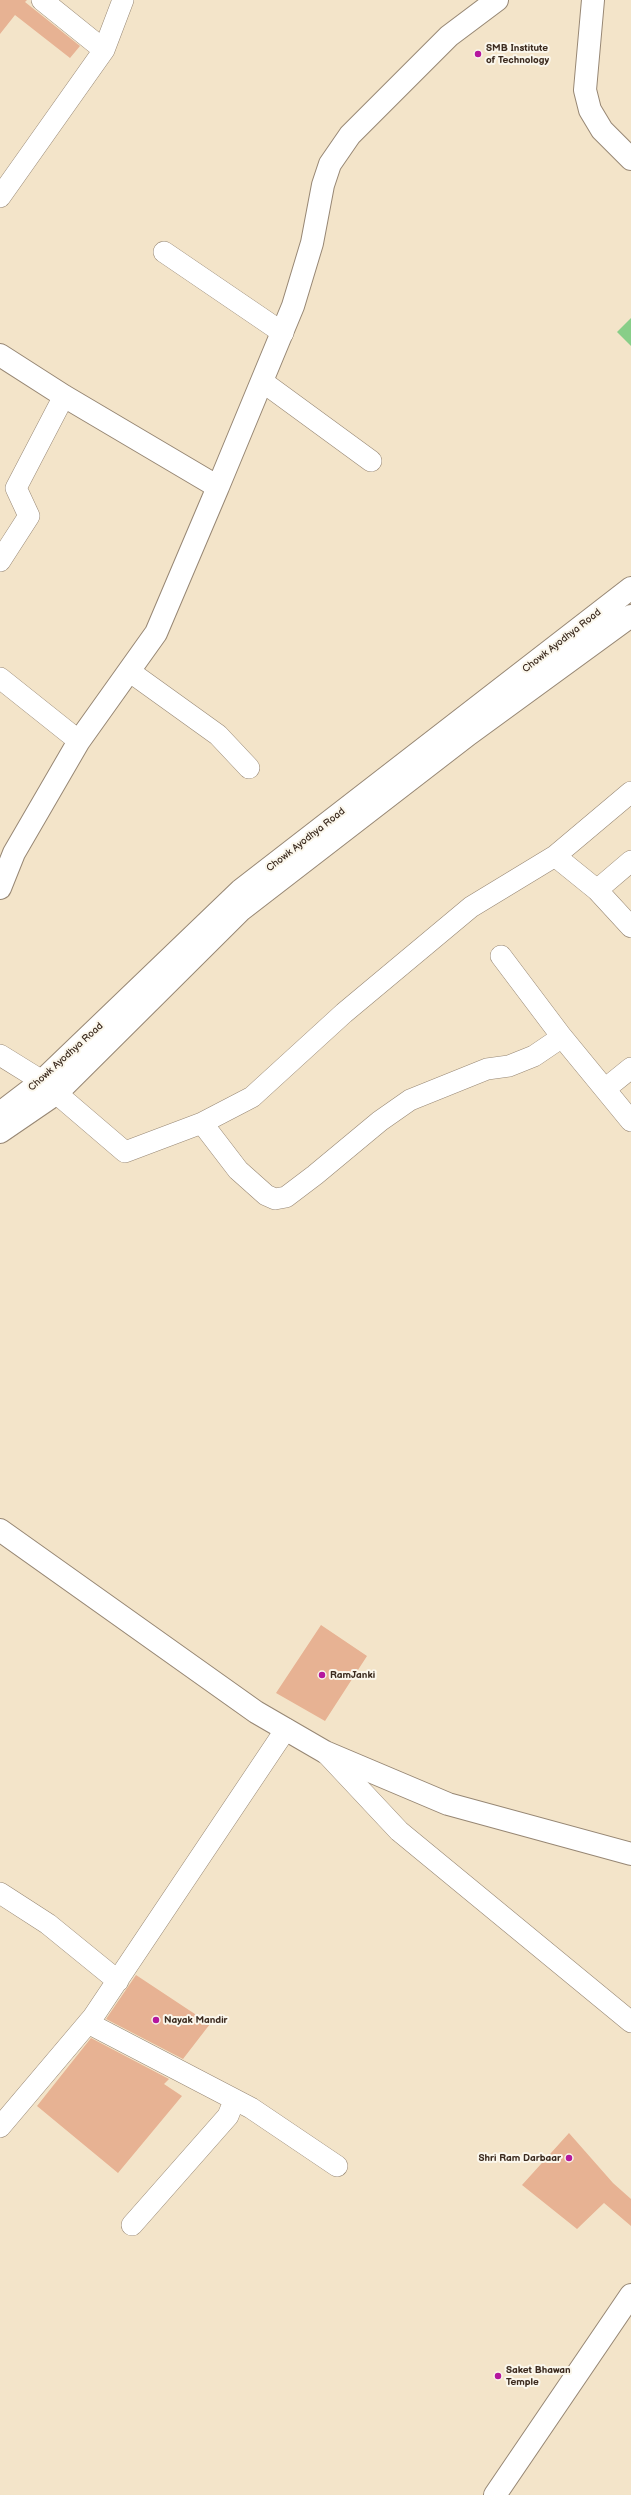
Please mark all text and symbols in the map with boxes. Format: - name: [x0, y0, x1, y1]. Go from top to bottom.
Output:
- place label: SMB Institute of Technology: [486, 42, 549, 66]
- marker: SMB Institute of Technology: [473, 49, 483, 59]
- street label: Chowk Ayodhya Road: [520, 607, 604, 675]
- street label: Chowk Ayodhya Road: [264, 806, 348, 874]
- street label: Chowk Ayodhya Road: [26, 1020, 106, 1094]
- place label: RamJanki: [330, 1669, 375, 1681]
- marker: RamJanki: [317, 1670, 327, 1680]
- place label: Nayak Mandir: [164, 2014, 228, 2026]
- marker: Nayak Mandir: [151, 2015, 161, 2025]
- place label: Shri Ram Darbaar: [478, 2152, 561, 2164]
- marker: Shri Ram Darbaar: [564, 2153, 574, 2163]
- place label: Saket Bhawan Temple: [506, 2364, 571, 2388]
- marker: Saket Bhawan Temple: [493, 2371, 503, 2381]

